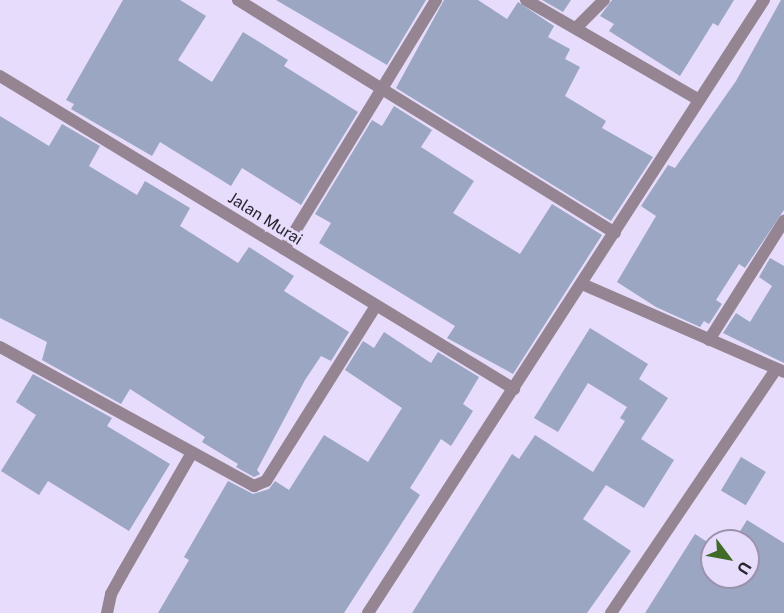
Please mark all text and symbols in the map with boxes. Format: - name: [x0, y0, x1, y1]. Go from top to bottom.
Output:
- street label: Jalan Murai: [224, 189, 306, 249]
- north arrow: [700, 529, 760, 589]
- text: U: [733, 558, 755, 578]

